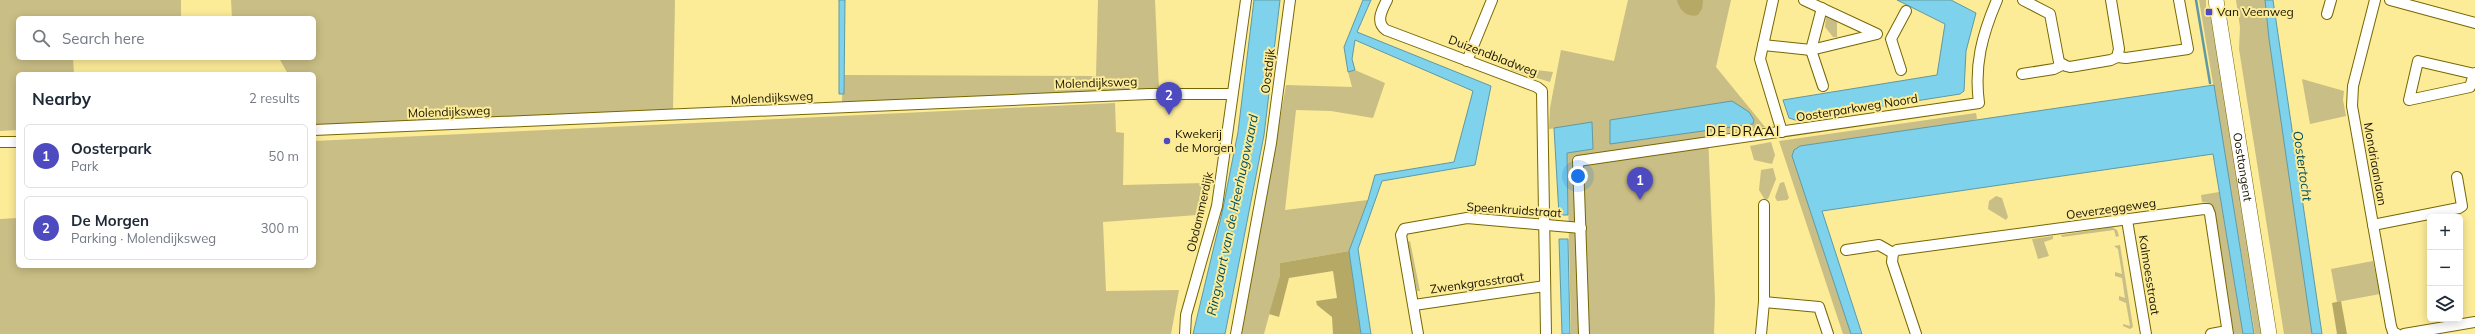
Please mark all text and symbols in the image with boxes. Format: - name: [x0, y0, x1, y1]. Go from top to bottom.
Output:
- place label: Van Veenweg: [2217, 4, 2294, 19]
- marker: Van Veenweg: [2204, 7, 2214, 17]
- search box: [16, 16, 316, 60]
- icon: search: [30, 27, 52, 49]
- text: Search here: [62, 29, 144, 48]
- street label: Duizendbladweg: [1447, 32, 1540, 79]
- street label: Oostdijk: [1257, 47, 1278, 94]
- street label: Molendijksweg: [1055, 74, 1137, 91]
- pin: 2: [1156, 82, 1182, 115]
- text: Nearby: [32, 88, 91, 109]
- street label: Molendijksweg: [730, 88, 814, 107]
- text: 2 results: [249, 90, 300, 106]
- street label: Oosterparkweg Noord: [1795, 90, 1919, 125]
- street label: Molendijksweg: [408, 103, 490, 120]
- water label: Ringvaart van de Heerhugowaard: [1203, 113, 1261, 317]
- street label: Mondriaanlaan: [2361, 121, 2390, 207]
- district label: DE DRAAI: [1706, 122, 1780, 140]
- place label: Kwekerij de Morgen: [1175, 126, 1234, 155]
- water label: Oostertocht: [2290, 130, 2316, 203]
- street label: Oosttangent: [2230, 131, 2256, 202]
- marker: Kwekerij de Morgen: [1162, 136, 1172, 146]
- text: Oosterpark: [71, 139, 152, 158]
- text: 1: [42, 148, 50, 164]
- text: 50 m: [269, 148, 299, 164]
- text: Park: [71, 158, 98, 174]
- your location: [1568, 166, 1588, 186]
- pin: 1: [1627, 167, 1653, 200]
- street label: Obdammerdijk: [1183, 170, 1216, 253]
- street label: Oeverzeggeweg: [2065, 195, 2157, 222]
- street label: Speenkruidstraat: [1466, 199, 1562, 220]
- text: De Morgen: [71, 211, 149, 230]
- map controls: [2427, 214, 2463, 322]
- button: +: [2427, 214, 2463, 250]
- text: 2: [42, 220, 50, 236]
- text: 300 m: [261, 220, 299, 236]
- text: Parking · Molendijksweg: [71, 230, 216, 246]
- street label: Kalmoesstraat: [2136, 234, 2163, 316]
- button: −: [2427, 250, 2463, 286]
- street label: Zwenkgrasstraat: [1429, 269, 1525, 297]
- button: layers: [2427, 286, 2463, 322]

